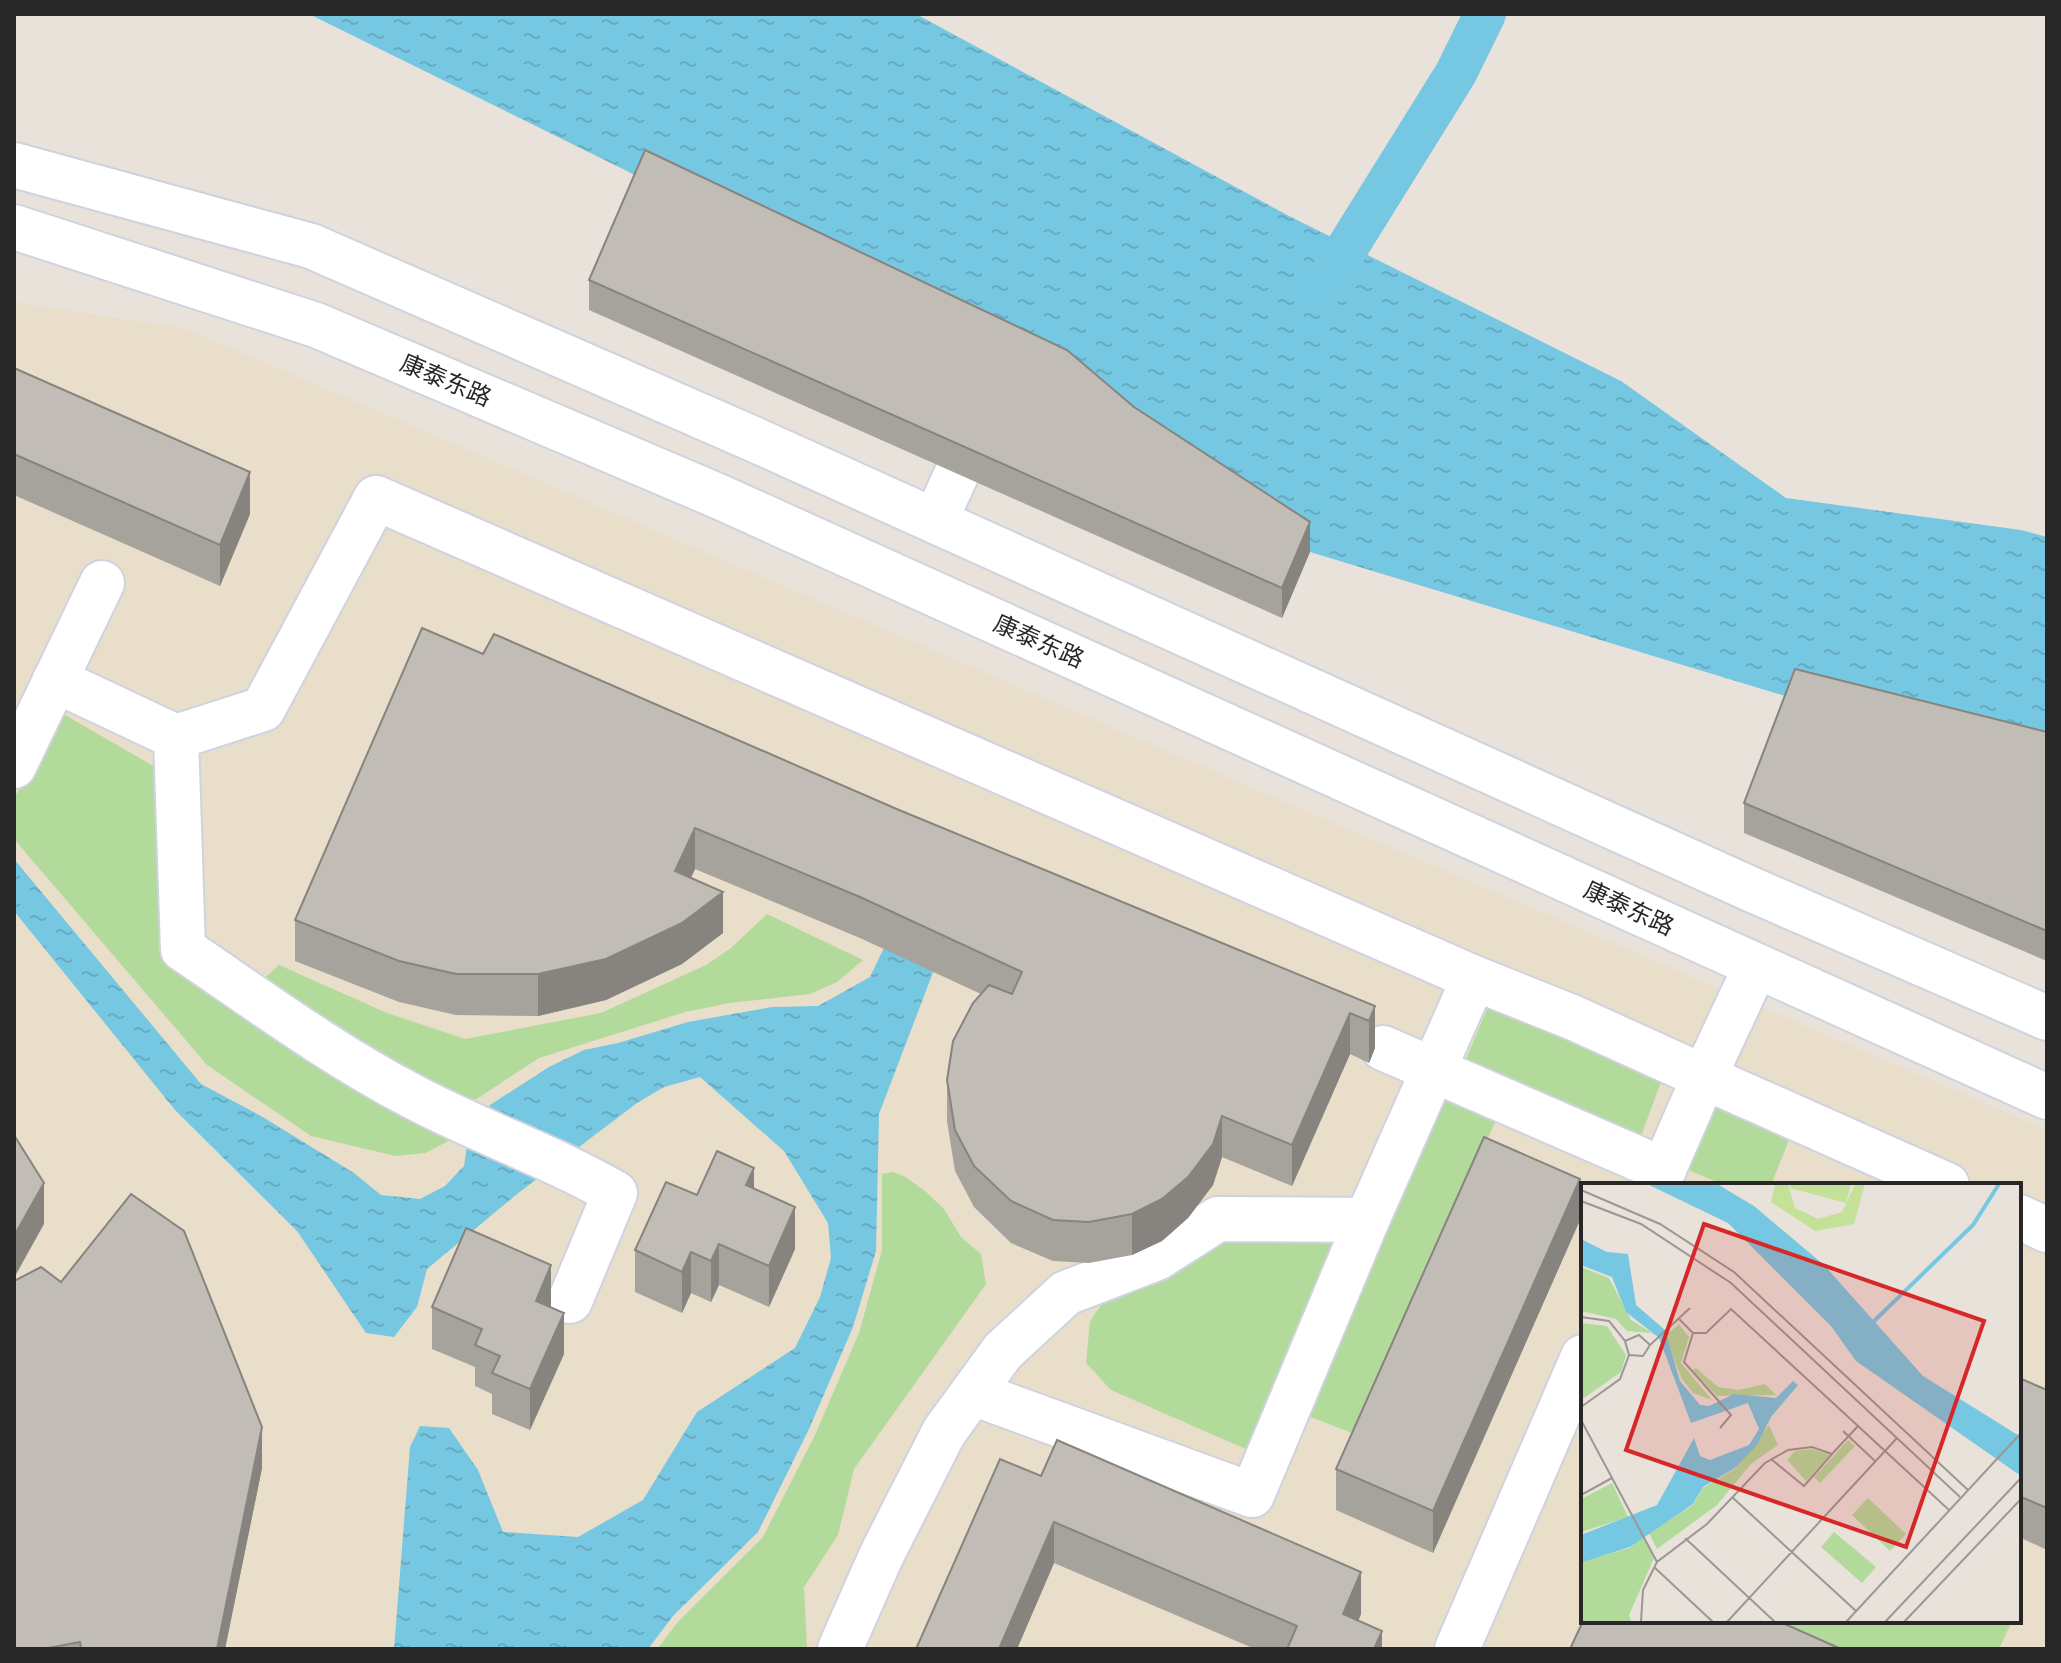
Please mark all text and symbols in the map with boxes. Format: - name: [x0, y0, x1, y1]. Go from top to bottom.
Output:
- street label: 康泰东路: [397, 349, 495, 411]
- street label: 康泰东路: [990, 609, 1088, 673]
- street label: 康泰东路: [1580, 875, 1678, 941]
- inset map: [1581, 1183, 2021, 1623]

